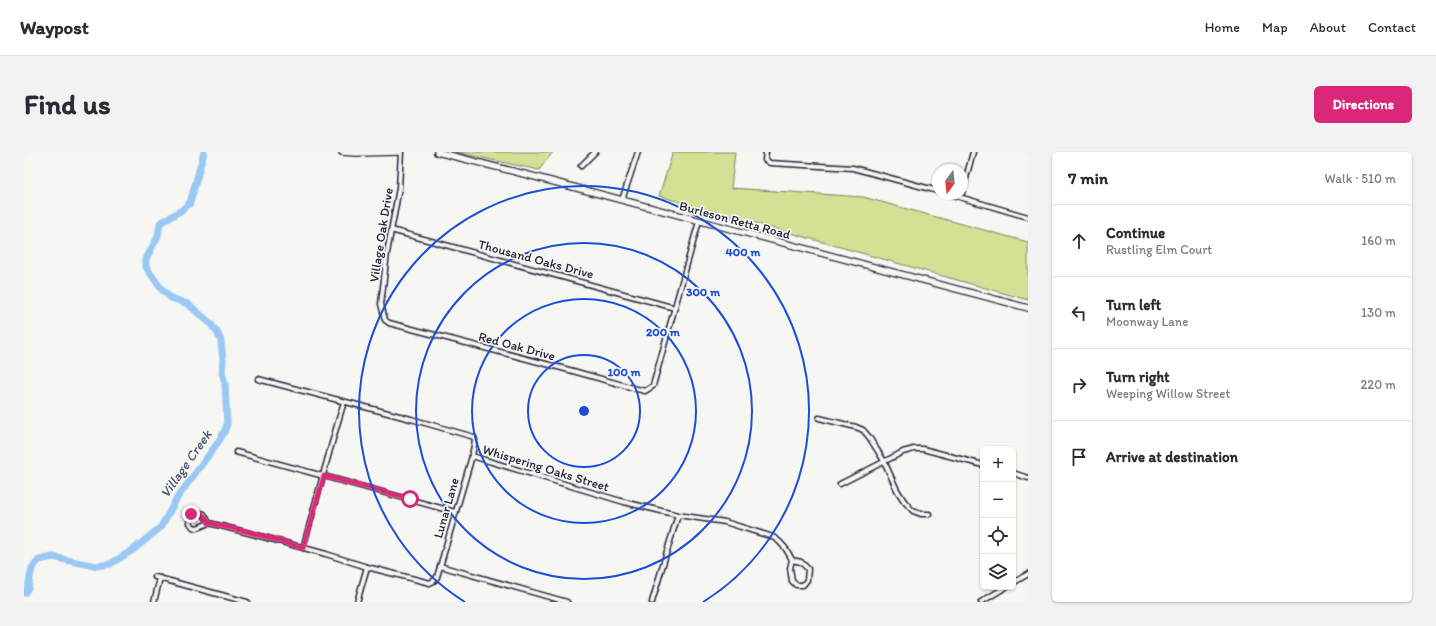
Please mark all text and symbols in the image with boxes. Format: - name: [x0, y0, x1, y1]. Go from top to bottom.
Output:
- text: Waypost: [20, 16, 89, 39]
- text: Home: [1205, 19, 1240, 36]
- text: Map: [1262, 19, 1288, 36]
- text: About: [1310, 19, 1346, 36]
- text: Contact: [1368, 19, 1416, 36]
- button: Directions: [1314, 86, 1412, 123]
- text: Find us: [24, 87, 111, 121]
- north arrow: [932, 164, 968, 200]
- text: 7 min: [1068, 168, 1108, 188]
- text: Walk · 510 m: [1325, 171, 1396, 186]
- street label: Village Oak Drive: [366, 187, 396, 283]
- street label: Burleson Retta Road: [678, 198, 792, 242]
- text: Continue: [1106, 224, 1165, 242]
- icon: ahead: [1068, 230, 1090, 252]
- text: 160 m: [1361, 233, 1396, 248]
- street label: Thousand Oaks Drive: [477, 236, 595, 282]
- text: Rustling Elm Court: [1106, 242, 1212, 257]
- text: 400 m: [726, 245, 761, 259]
- text: 300 m: [686, 285, 721, 299]
- text: Turn left: [1106, 296, 1161, 314]
- icon: left: [1068, 302, 1090, 324]
- text: 130 m: [1361, 305, 1396, 320]
- text: Moonway Lane: [1106, 314, 1188, 329]
- text: 200 m: [646, 325, 681, 339]
- street label: Red Oak Drive: [477, 329, 557, 363]
- text: 100 m: [607, 365, 641, 379]
- text: Turn right: [1106, 368, 1170, 386]
- icon: right: [1068, 374, 1090, 396]
- text: 220 m: [1360, 377, 1396, 392]
- text: Weeping Willow Street: [1106, 386, 1230, 401]
- centre of rings: [577, 404, 591, 418]
- water label: Village Creek: [156, 426, 216, 501]
- street label: Whispering Oaks Street: [481, 442, 611, 494]
- map controls: [980, 446, 1016, 590]
- button: +: [980, 446, 1016, 482]
- icon: arrive: [1068, 446, 1090, 468]
- text: Arrive at destination: [1106, 448, 1238, 466]
- street label: Lunar Lane: [430, 476, 462, 540]
- button: −: [980, 482, 1016, 518]
- route start: [401, 490, 419, 508]
- route end: [182, 505, 200, 523]
- button: locate: [980, 518, 1016, 554]
- button: layers: [980, 554, 1016, 590]

